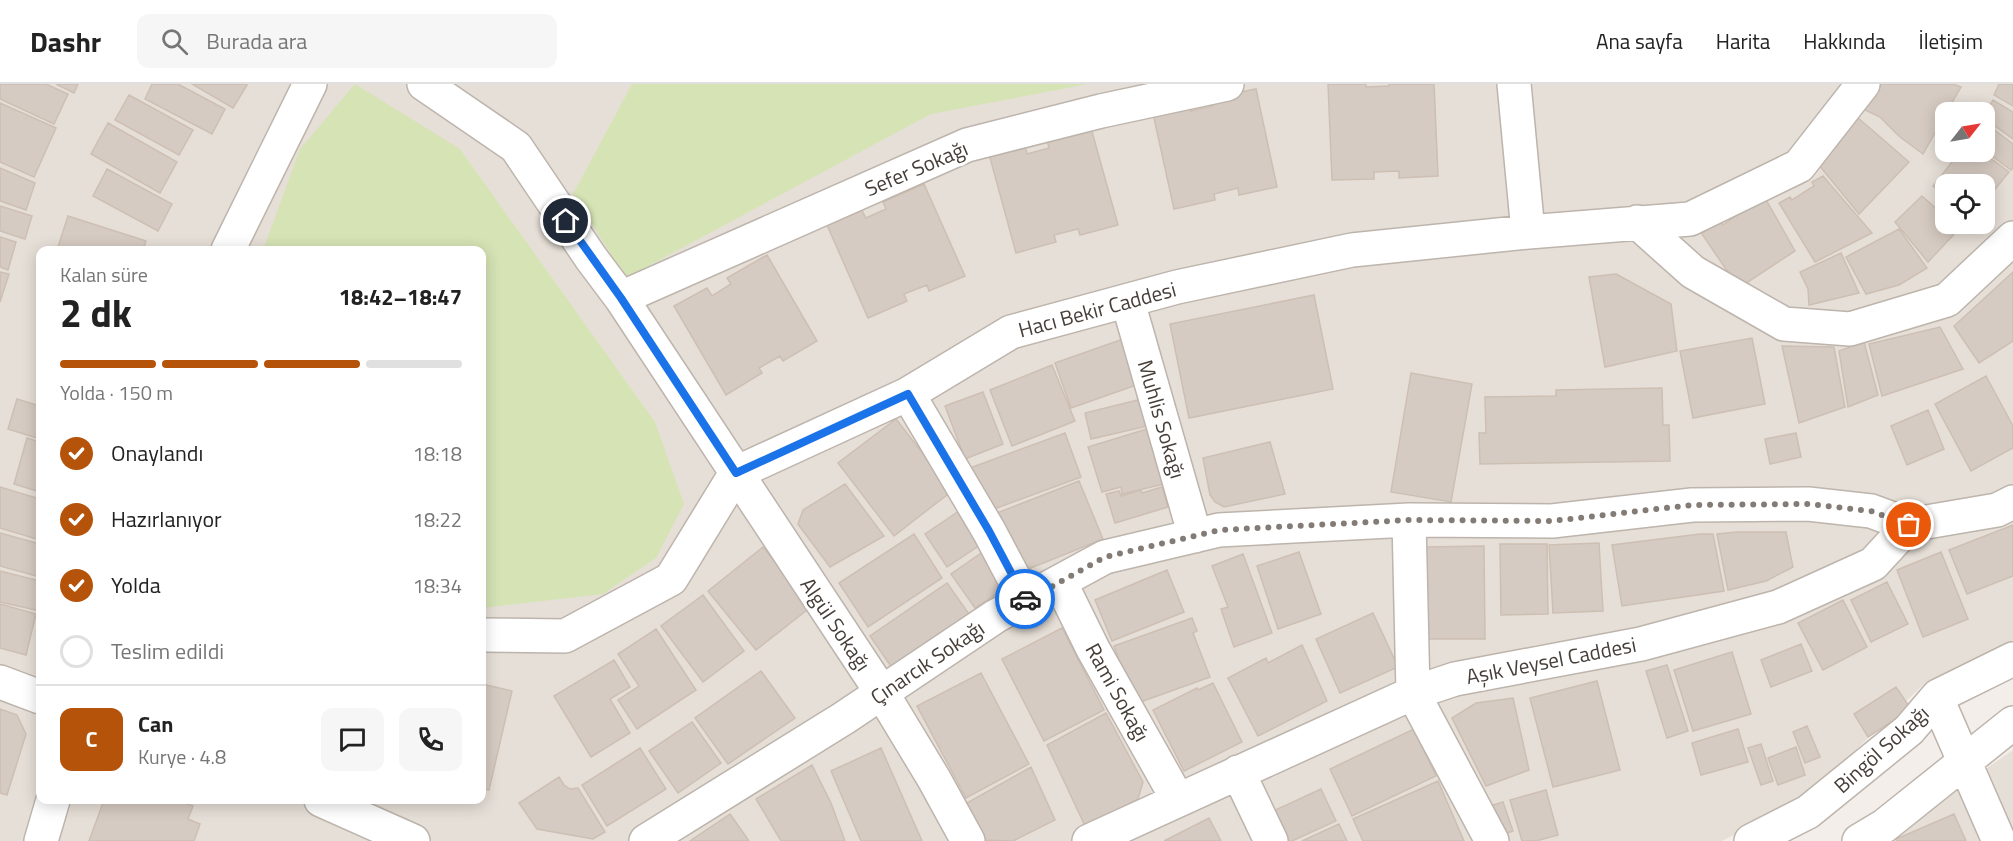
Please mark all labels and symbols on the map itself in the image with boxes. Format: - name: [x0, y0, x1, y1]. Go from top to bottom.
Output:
- north arrow: [1935, 102, 1995, 162]
- street label: Sefer Sokağı: [859, 132, 973, 204]
- pin: [540, 195, 591, 246]
- street label: Hacı Bekir Caddesi: [1014, 273, 1180, 345]
- street label: Muhlis Sokağı: [1130, 356, 1194, 482]
- pin: [1883, 499, 1934, 550]
- courier: [995, 569, 1055, 629]
- street label: Algül Sokağı: [793, 571, 879, 677]
- street label: Çınarcık Sokağı: [863, 612, 991, 712]
- street label: Aşık Veysel Caddesi: [1463, 628, 1639, 692]
- street label: Rami Sokağı: [1078, 637, 1158, 747]
- street label: Bingöl Sokağı: [1826, 697, 1936, 801]

